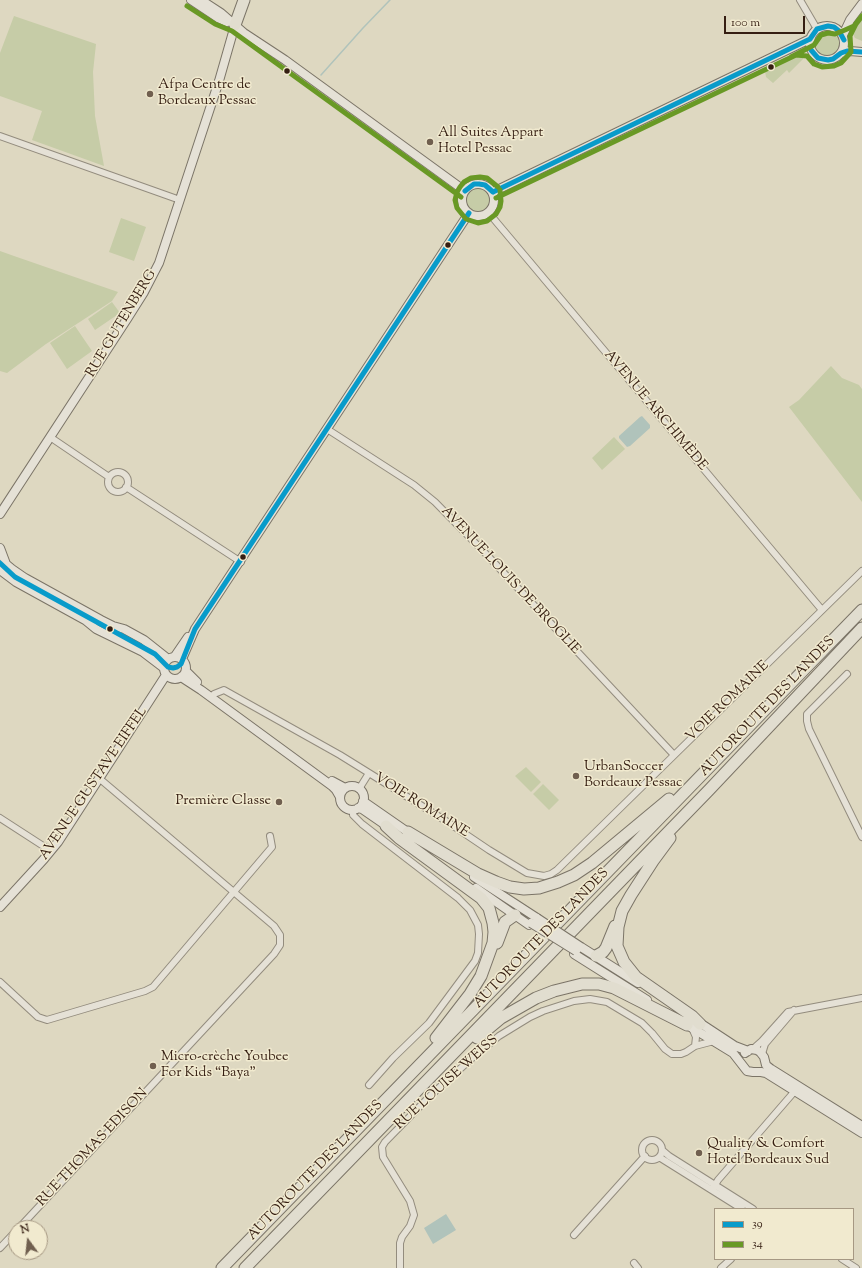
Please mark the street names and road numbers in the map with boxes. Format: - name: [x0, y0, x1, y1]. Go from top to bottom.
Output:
- street label: RUE GUTENBERG: [83, 267, 161, 381]
- street label: AVENUE ARCHIMÈDE: [600, 347, 710, 475]
- street label: AVENUE LOUIS DE BROGLIE: [437, 503, 583, 659]
- street label: AUTOROUTE DES LANDES: [697, 634, 839, 780]
- street label: VOIE ROMAINE: [683, 658, 773, 746]
- street label: AVENUE GUSTAVE EIFFEL: [37, 704, 151, 864]
- street label: VOIE ROMAINE: [370, 770, 472, 842]
- street label: AUTOROUTE DES LANDES: [471, 866, 613, 1012]
- street label: RUE LOUISE WEISS: [392, 1032, 502, 1134]
- street label: RUE THOMAS EDISON: [34, 1085, 152, 1211]
- street label: AUTOROUTE DES LANDES: [245, 1098, 387, 1244]

